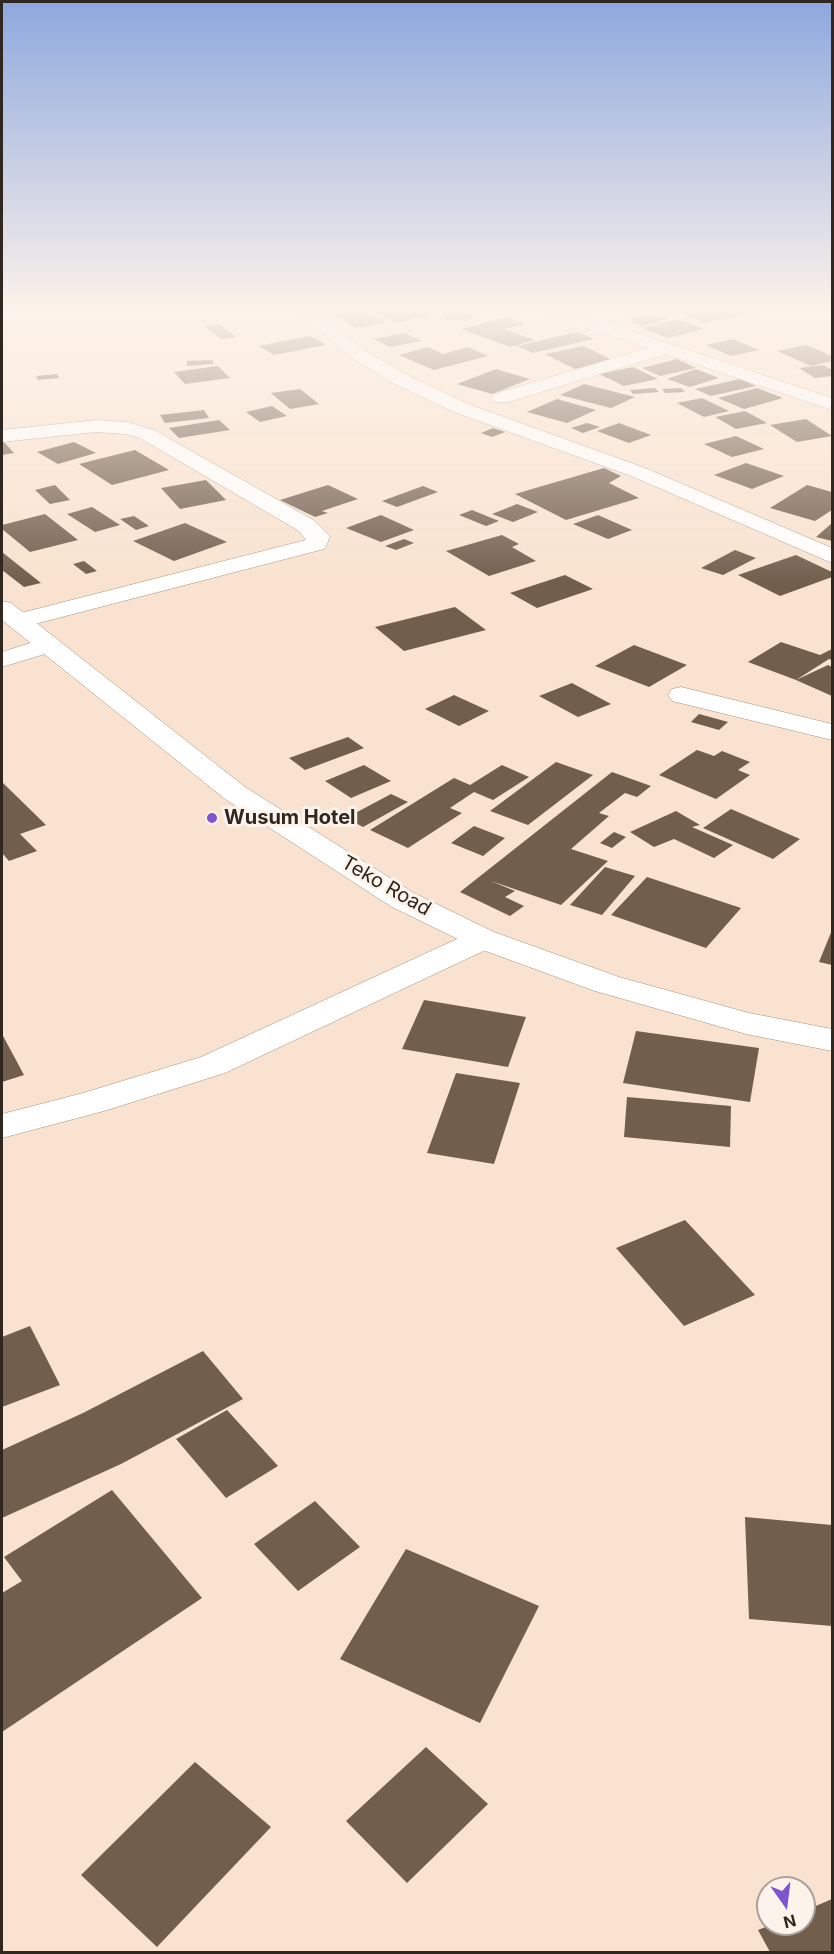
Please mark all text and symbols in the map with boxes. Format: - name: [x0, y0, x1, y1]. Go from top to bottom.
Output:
- place label: Wusum Hotel: [224, 806, 356, 830]
- marker: Wusum Hotel: [205, 811, 219, 825]
- street label: Teko Road: [337, 851, 435, 921]
- north arrow: [756, 1876, 816, 1936]
- text: N: [782, 1910, 798, 1933]

